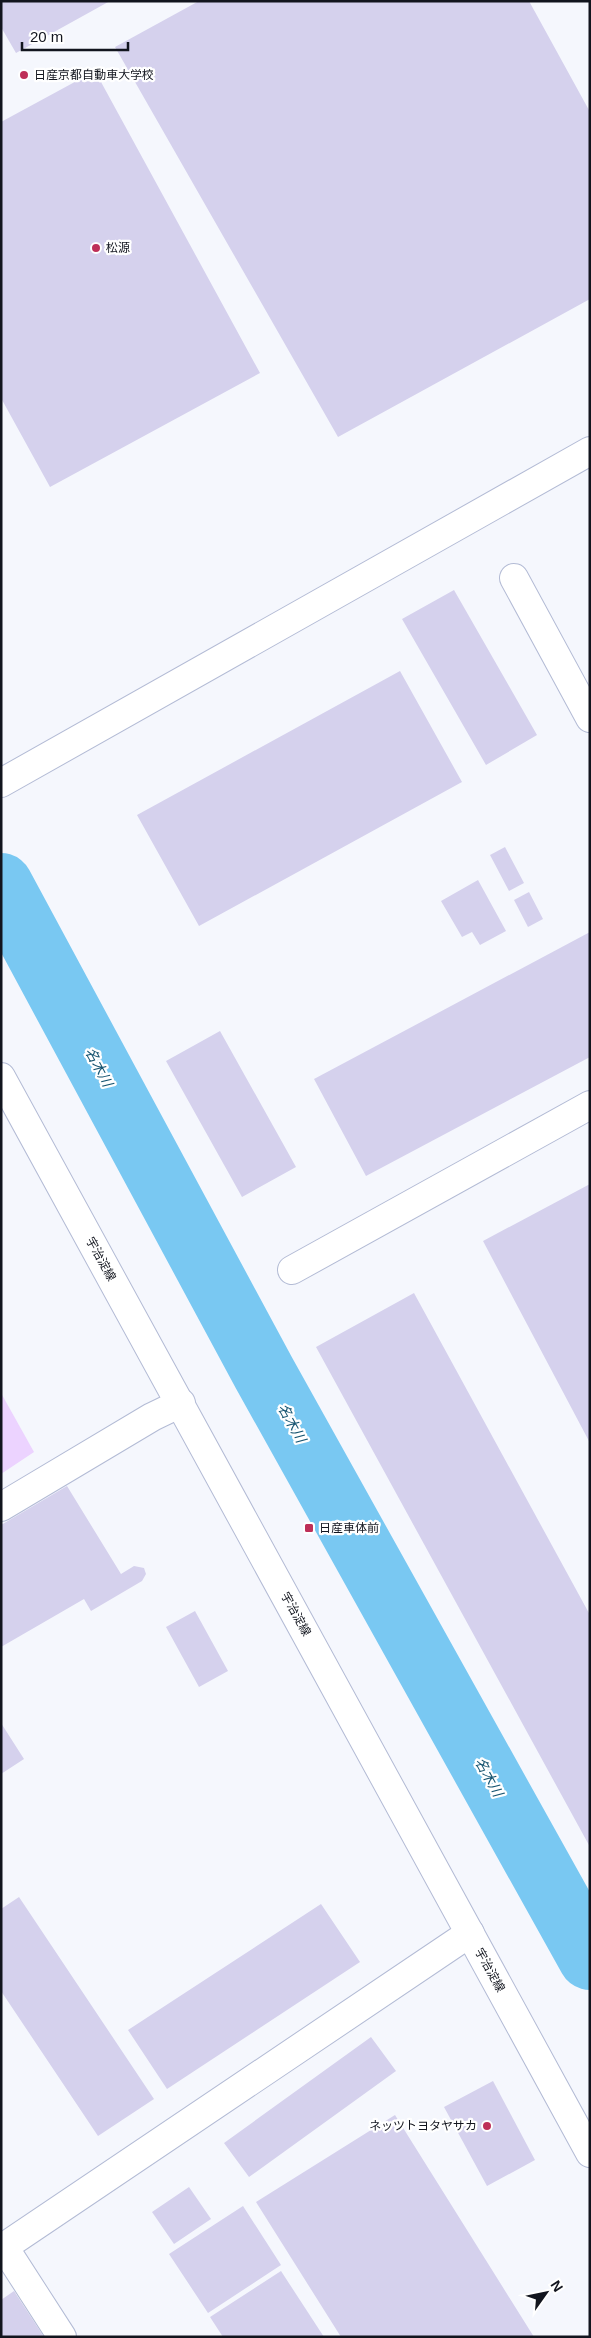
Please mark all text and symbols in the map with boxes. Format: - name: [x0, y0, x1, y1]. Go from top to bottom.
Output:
- scale bar: [22, 20, 129, 52]
- text: 20 m: [30, 28, 63, 45]
- place label: 日産京都自動車大学校: [34, 68, 154, 82]
- marker: 日産京都自動車大学校: [18, 69, 30, 81]
- place label: 松源: [106, 241, 130, 255]
- marker: 松源: [90, 242, 102, 254]
- water label: 名木川: [82, 1045, 117, 1091]
- street label: 宇治淀線: [83, 1235, 119, 1283]
- water label: 名木川: [275, 1401, 310, 1447]
- place label: 日産車体前: [319, 1521, 379, 1535]
- marker: 日産車体前: [303, 1522, 315, 1534]
- street label: 宇治淀線: [278, 1590, 314, 1638]
- water label: 名木川: [472, 1755, 507, 1801]
- street label: 宇治淀線: [472, 1946, 508, 1994]
- place label: ネッツトヨタヤサカ: [369, 2119, 477, 2133]
- marker: ネッツトヨタヤサカ: [481, 2120, 493, 2132]
- north arrow: [521, 2268, 571, 2318]
- text: N: [547, 2277, 566, 2295]

